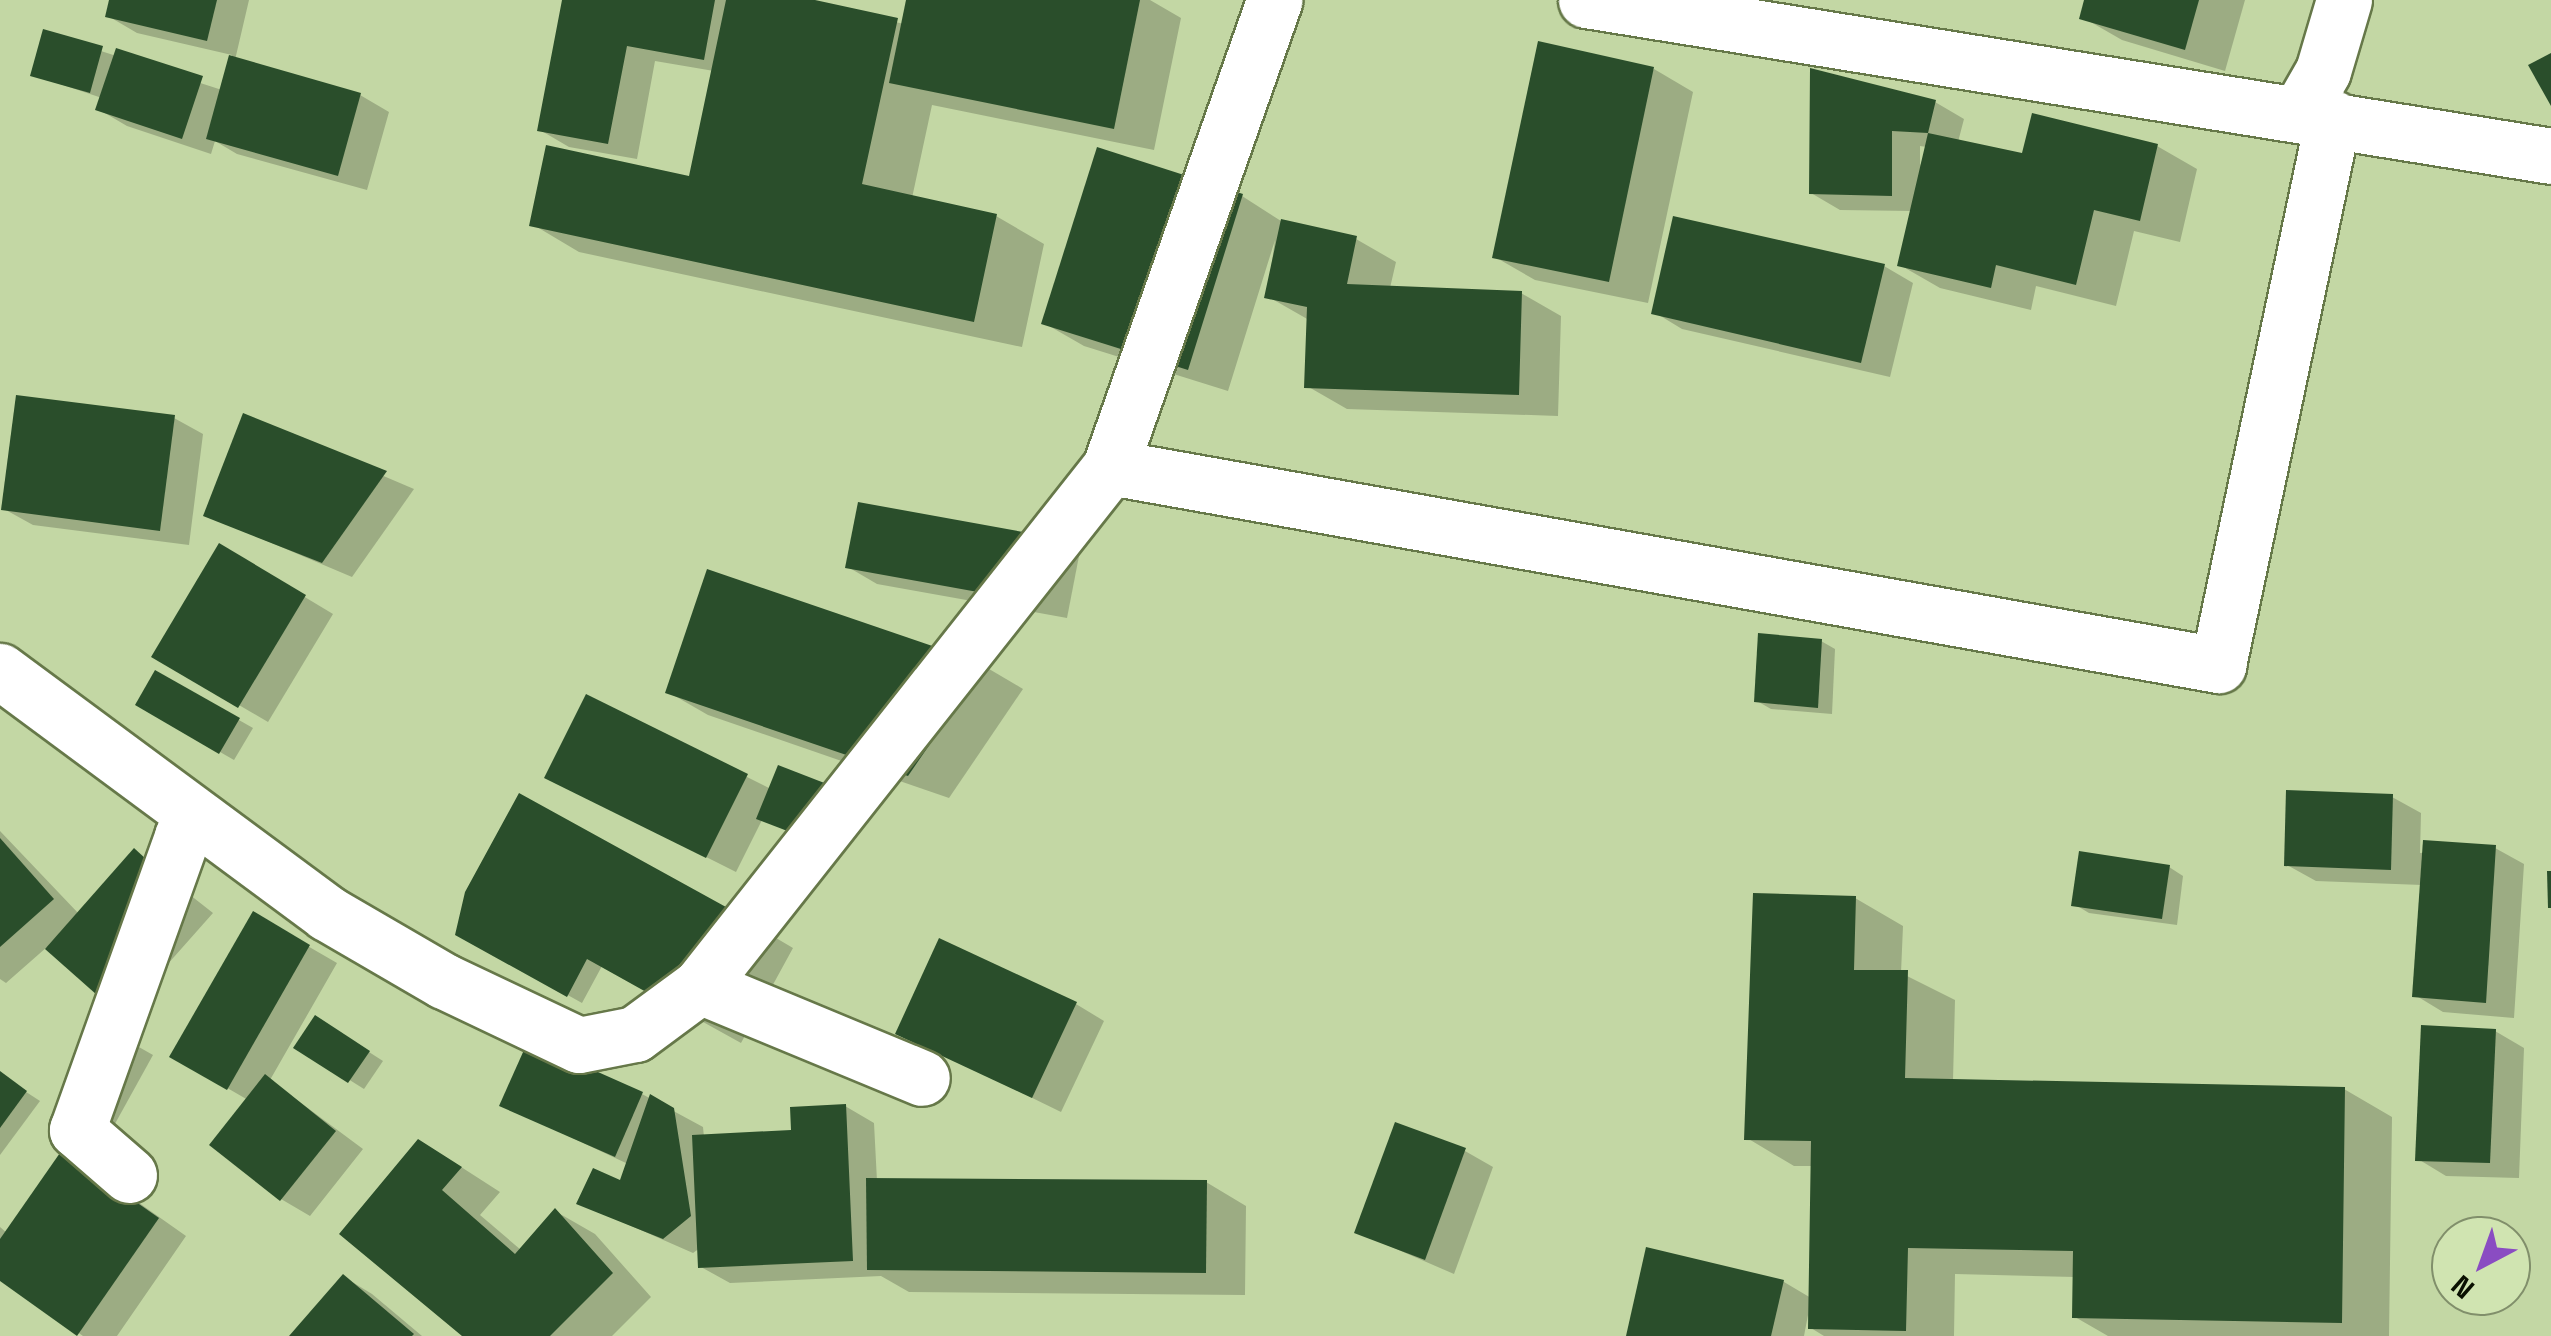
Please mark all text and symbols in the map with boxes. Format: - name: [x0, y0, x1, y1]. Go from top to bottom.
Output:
- north arrow: [2431, 1216, 2531, 1316]
- text: N: [2444, 1267, 2482, 1307]

